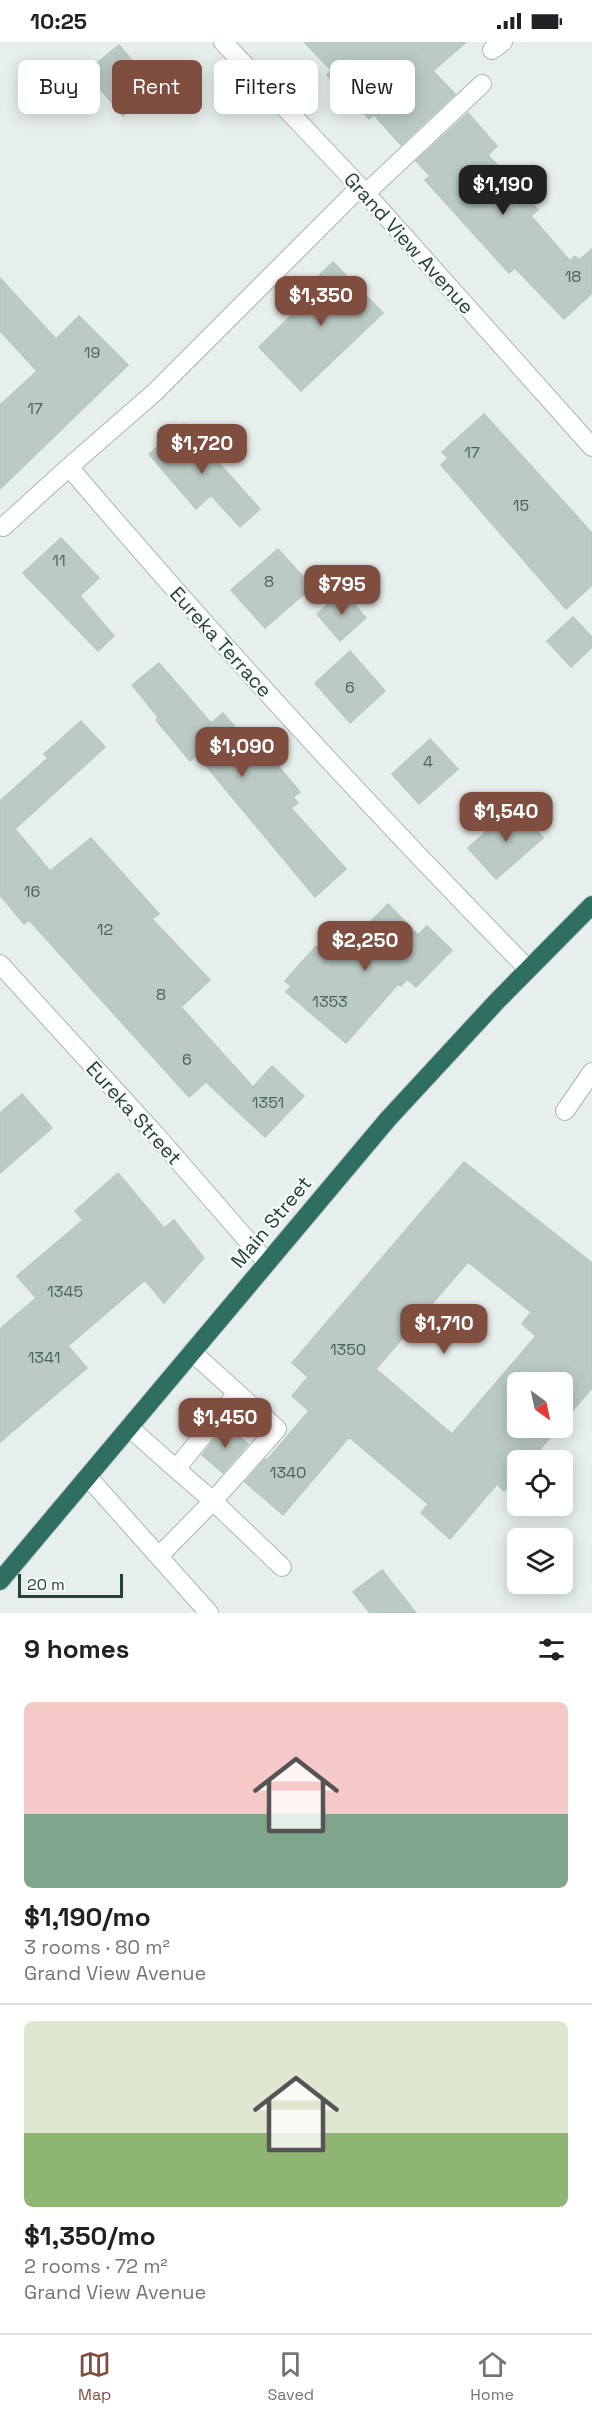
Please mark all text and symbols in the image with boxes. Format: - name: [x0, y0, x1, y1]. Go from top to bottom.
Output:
- text: 10:25: [30, 7, 87, 35]
- chip: Buy: [18, 60, 100, 114]
- chip: Rent: [112, 60, 202, 114]
- chip: Filters: [214, 60, 318, 114]
- chip: New: [330, 60, 415, 114]
- pin: $1,190: [454, 165, 552, 216]
- street label: Grand View Avenue: [338, 167, 480, 319]
- text: $1,190: [473, 171, 533, 197]
- house number: 18: [565, 266, 581, 287]
- pin: $1,350: [272, 276, 370, 327]
- text: $1,350: [289, 282, 353, 308]
- house number: 19: [84, 342, 100, 363]
- house number: 17: [27, 398, 43, 419]
- pin: $1,720: [153, 424, 251, 475]
- text: $1,720: [171, 430, 233, 456]
- house number: 17: [464, 442, 480, 463]
- house number: 15: [513, 495, 529, 516]
- house number: 11: [52, 550, 66, 571]
- pin: $795: [306, 565, 378, 616]
- house number: 8: [264, 571, 274, 592]
- text: $795: [318, 571, 366, 597]
- street label: Eureka Terrace: [164, 581, 278, 703]
- house number: 6: [345, 677, 355, 698]
- pin: $1,090: [193, 727, 291, 778]
- text: $1,090: [209, 733, 275, 759]
- house number: 4: [423, 751, 433, 772]
- pin: $1,540: [457, 792, 555, 843]
- text: $1,540: [474, 798, 538, 824]
- house number: 16: [24, 881, 40, 902]
- house number: 12: [97, 919, 113, 940]
- pin: $2,250: [316, 921, 414, 972]
- text: $2,250: [332, 927, 398, 953]
- house number: 8: [156, 984, 166, 1005]
- house number: 1353: [312, 991, 348, 1012]
- house number: 6: [182, 1049, 192, 1070]
- street label: Eureka Street: [81, 1056, 187, 1170]
- house number: 1351: [252, 1092, 284, 1113]
- street label: Main Street: [225, 1171, 317, 1273]
- house number: 1345: [47, 1281, 83, 1302]
- pin: $1,710: [395, 1304, 493, 1355]
- text: $1,710: [414, 1310, 474, 1336]
- house number: 1350: [330, 1339, 366, 1360]
- house number: 1341: [28, 1347, 60, 1368]
- north arrow: [507, 1372, 573, 1438]
- map controls: [507, 1372, 573, 1594]
- pin: $1,450: [176, 1398, 274, 1449]
- text: $1,450: [193, 1404, 257, 1430]
- button: locate: [507, 1450, 573, 1516]
- house number: 1340: [270, 1462, 306, 1483]
- button: layers: [507, 1528, 573, 1594]
- scale bar: [18, 1571, 123, 1598]
- text: 20 m: [27, 1574, 65, 1595]
- text: 9 homes: [24, 1632, 129, 1666]
- icon: filters: [535, 1633, 568, 1666]
- icon: home: [242, 1741, 350, 1849]
- text: $1,190/mo: [24, 1900, 151, 1934]
- text: 3 rooms · 80 m²: [24, 1934, 170, 1960]
- text: Grand View Avenue: [24, 1960, 206, 1986]
- icon: home: [242, 2060, 350, 2168]
- text: $1,350/mo: [24, 2219, 156, 2253]
- text: 2 rooms · 72 m²: [24, 2253, 168, 2279]
- text: Grand View Avenue: [24, 2279, 206, 2305]
- tab: Map: [78, 2348, 111, 2405]
- tab: Saved: [268, 2348, 314, 2405]
- tab: Home: [470, 2348, 514, 2405]

